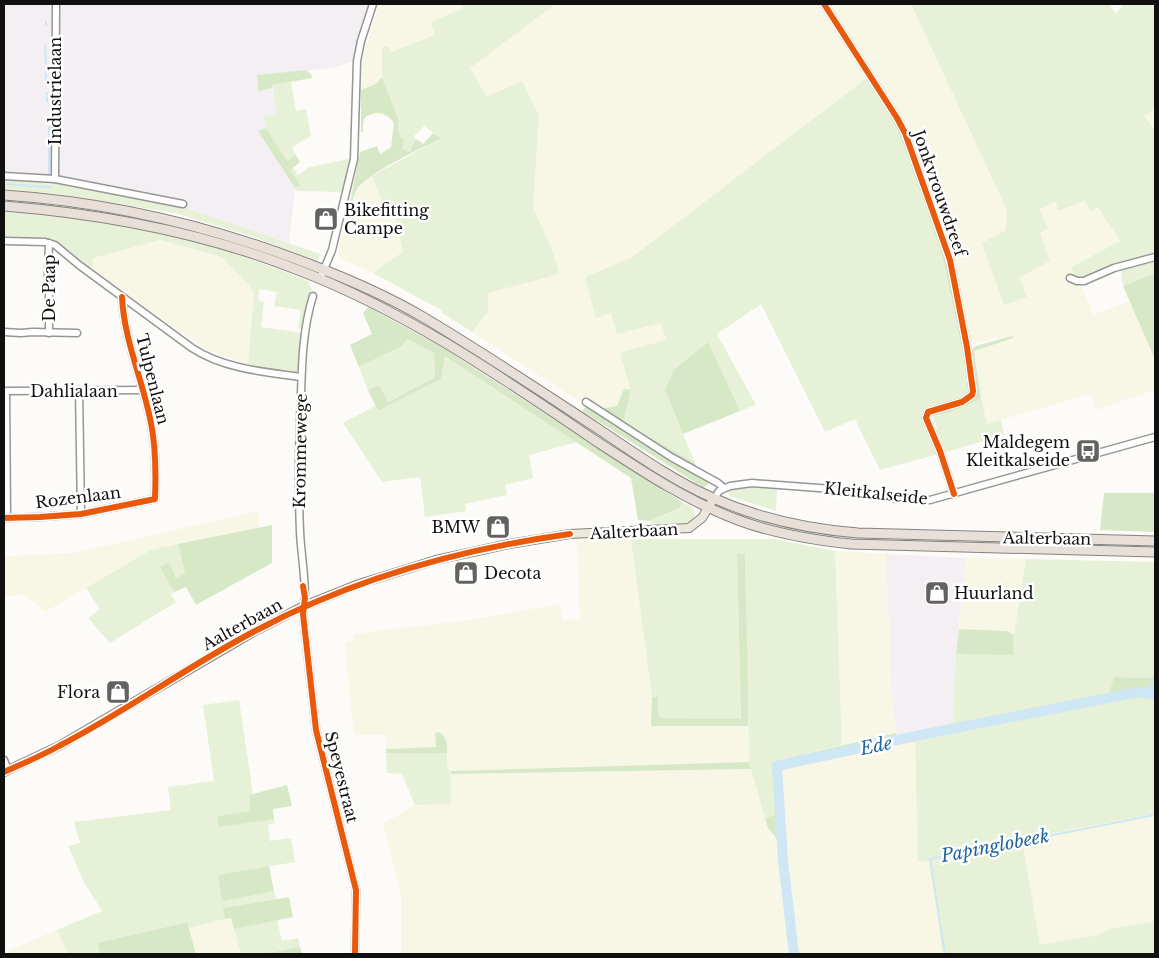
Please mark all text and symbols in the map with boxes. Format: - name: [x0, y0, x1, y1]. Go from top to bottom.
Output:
- street label: Industrielaan: [45, 37, 65, 145]
- street label: Jonkvrouwdreef: [908, 125, 972, 261]
- place label: Bikefitting Campe: [344, 200, 429, 238]
- shop icon: Bikefitting Campe: [313, 206, 339, 232]
- street label: De Paap: [39, 254, 59, 322]
- street label: Tulpenlaan: [132, 332, 174, 426]
- street label: Dahlialaan: [30, 381, 118, 401]
- street label: Krommewege: [289, 393, 311, 509]
- place label: Maldegem Kleitkalseide: [966, 432, 1070, 470]
- bus stop icon: Maldegem Kleitkalseide: [1075, 438, 1101, 464]
- street label: Kleitkalseide: [823, 478, 929, 508]
- street label: Rozenlaan: [34, 482, 122, 512]
- shop icon: BMW: [485, 514, 511, 540]
- place label: BMW: [432, 517, 480, 537]
- street label: Aalterbaan: [588, 519, 679, 543]
- street label: Aalterbaan: [1002, 527, 1091, 549]
- shop icon: Decota: [453, 560, 479, 586]
- place label: Decota: [484, 563, 541, 583]
- shop icon: Huurland: [924, 580, 950, 606]
- place label: Huurland: [954, 583, 1034, 603]
- street label: Aalterbaan: [198, 594, 286, 655]
- shop icon: Flora: [105, 679, 131, 705]
- place label: Flora: [57, 682, 100, 702]
- street label: Speyestraat: [321, 729, 363, 825]
- water label: Ede: [857, 732, 894, 760]
- water label: Papinglobeek: [938, 825, 1051, 867]

